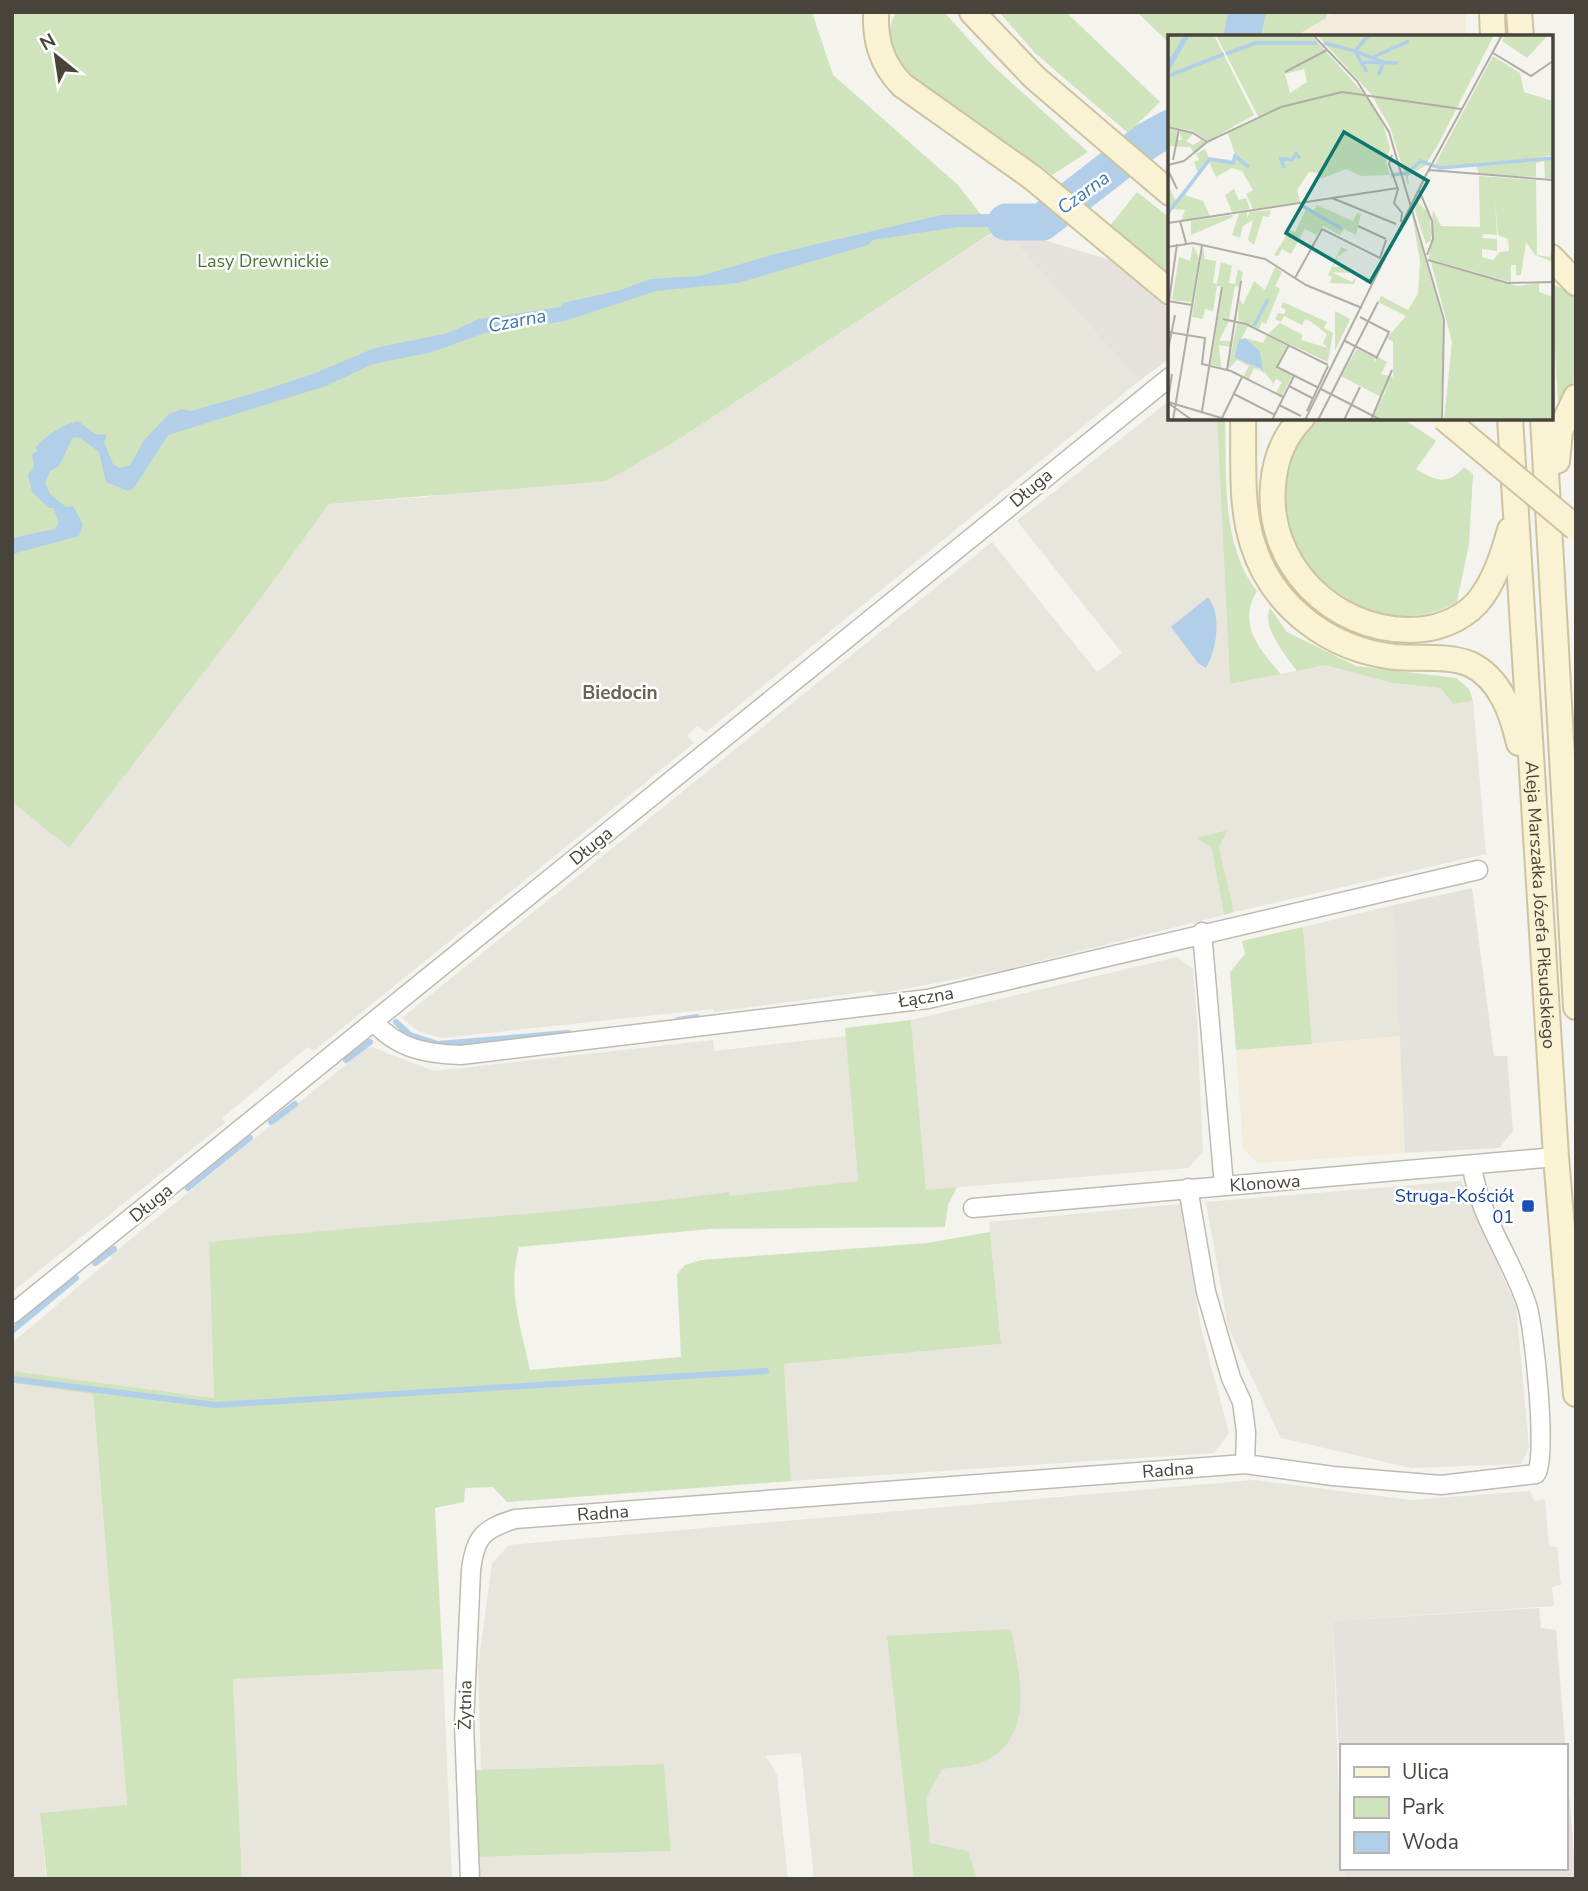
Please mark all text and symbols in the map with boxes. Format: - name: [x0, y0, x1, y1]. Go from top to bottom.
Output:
- north arrow: [21, 21, 91, 91]
- text: N: [35, 27, 61, 57]
- inset map: [1168, 35, 1553, 420]
- water label: Czarna: [1052, 165, 1115, 221]
- park label: Lasy Drewnickie: [197, 249, 329, 273]
- water label: Czarna: [486, 303, 549, 339]
- street label: Długa: [1005, 463, 1057, 513]
- district label: Biedocin: [582, 680, 658, 706]
- street label: Aleja Marszałka Józefa Piłsudskiego: [1519, 760, 1561, 1050]
- street label: Długa: [564, 821, 618, 871]
- street label: Łączna: [896, 981, 955, 1013]
- street label: Klonowa: [1229, 1169, 1301, 1197]
- street label: Długa: [124, 1178, 178, 1228]
- place label: Struga-Kościół 01: [1395, 1184, 1515, 1229]
- marker: Struga-Kościół 01: [1520, 1198, 1536, 1214]
- street label: Radna: [1141, 1456, 1195, 1484]
- street label: Radna: [576, 1499, 630, 1527]
- street label: Żytnia: [453, 1680, 477, 1730]
- legend: [1340, 1744, 1567, 1870]
- text: Ulica: [1402, 1758, 1449, 1786]
- text: Park: [1402, 1793, 1444, 1821]
- text: Woda: [1402, 1828, 1459, 1856]

